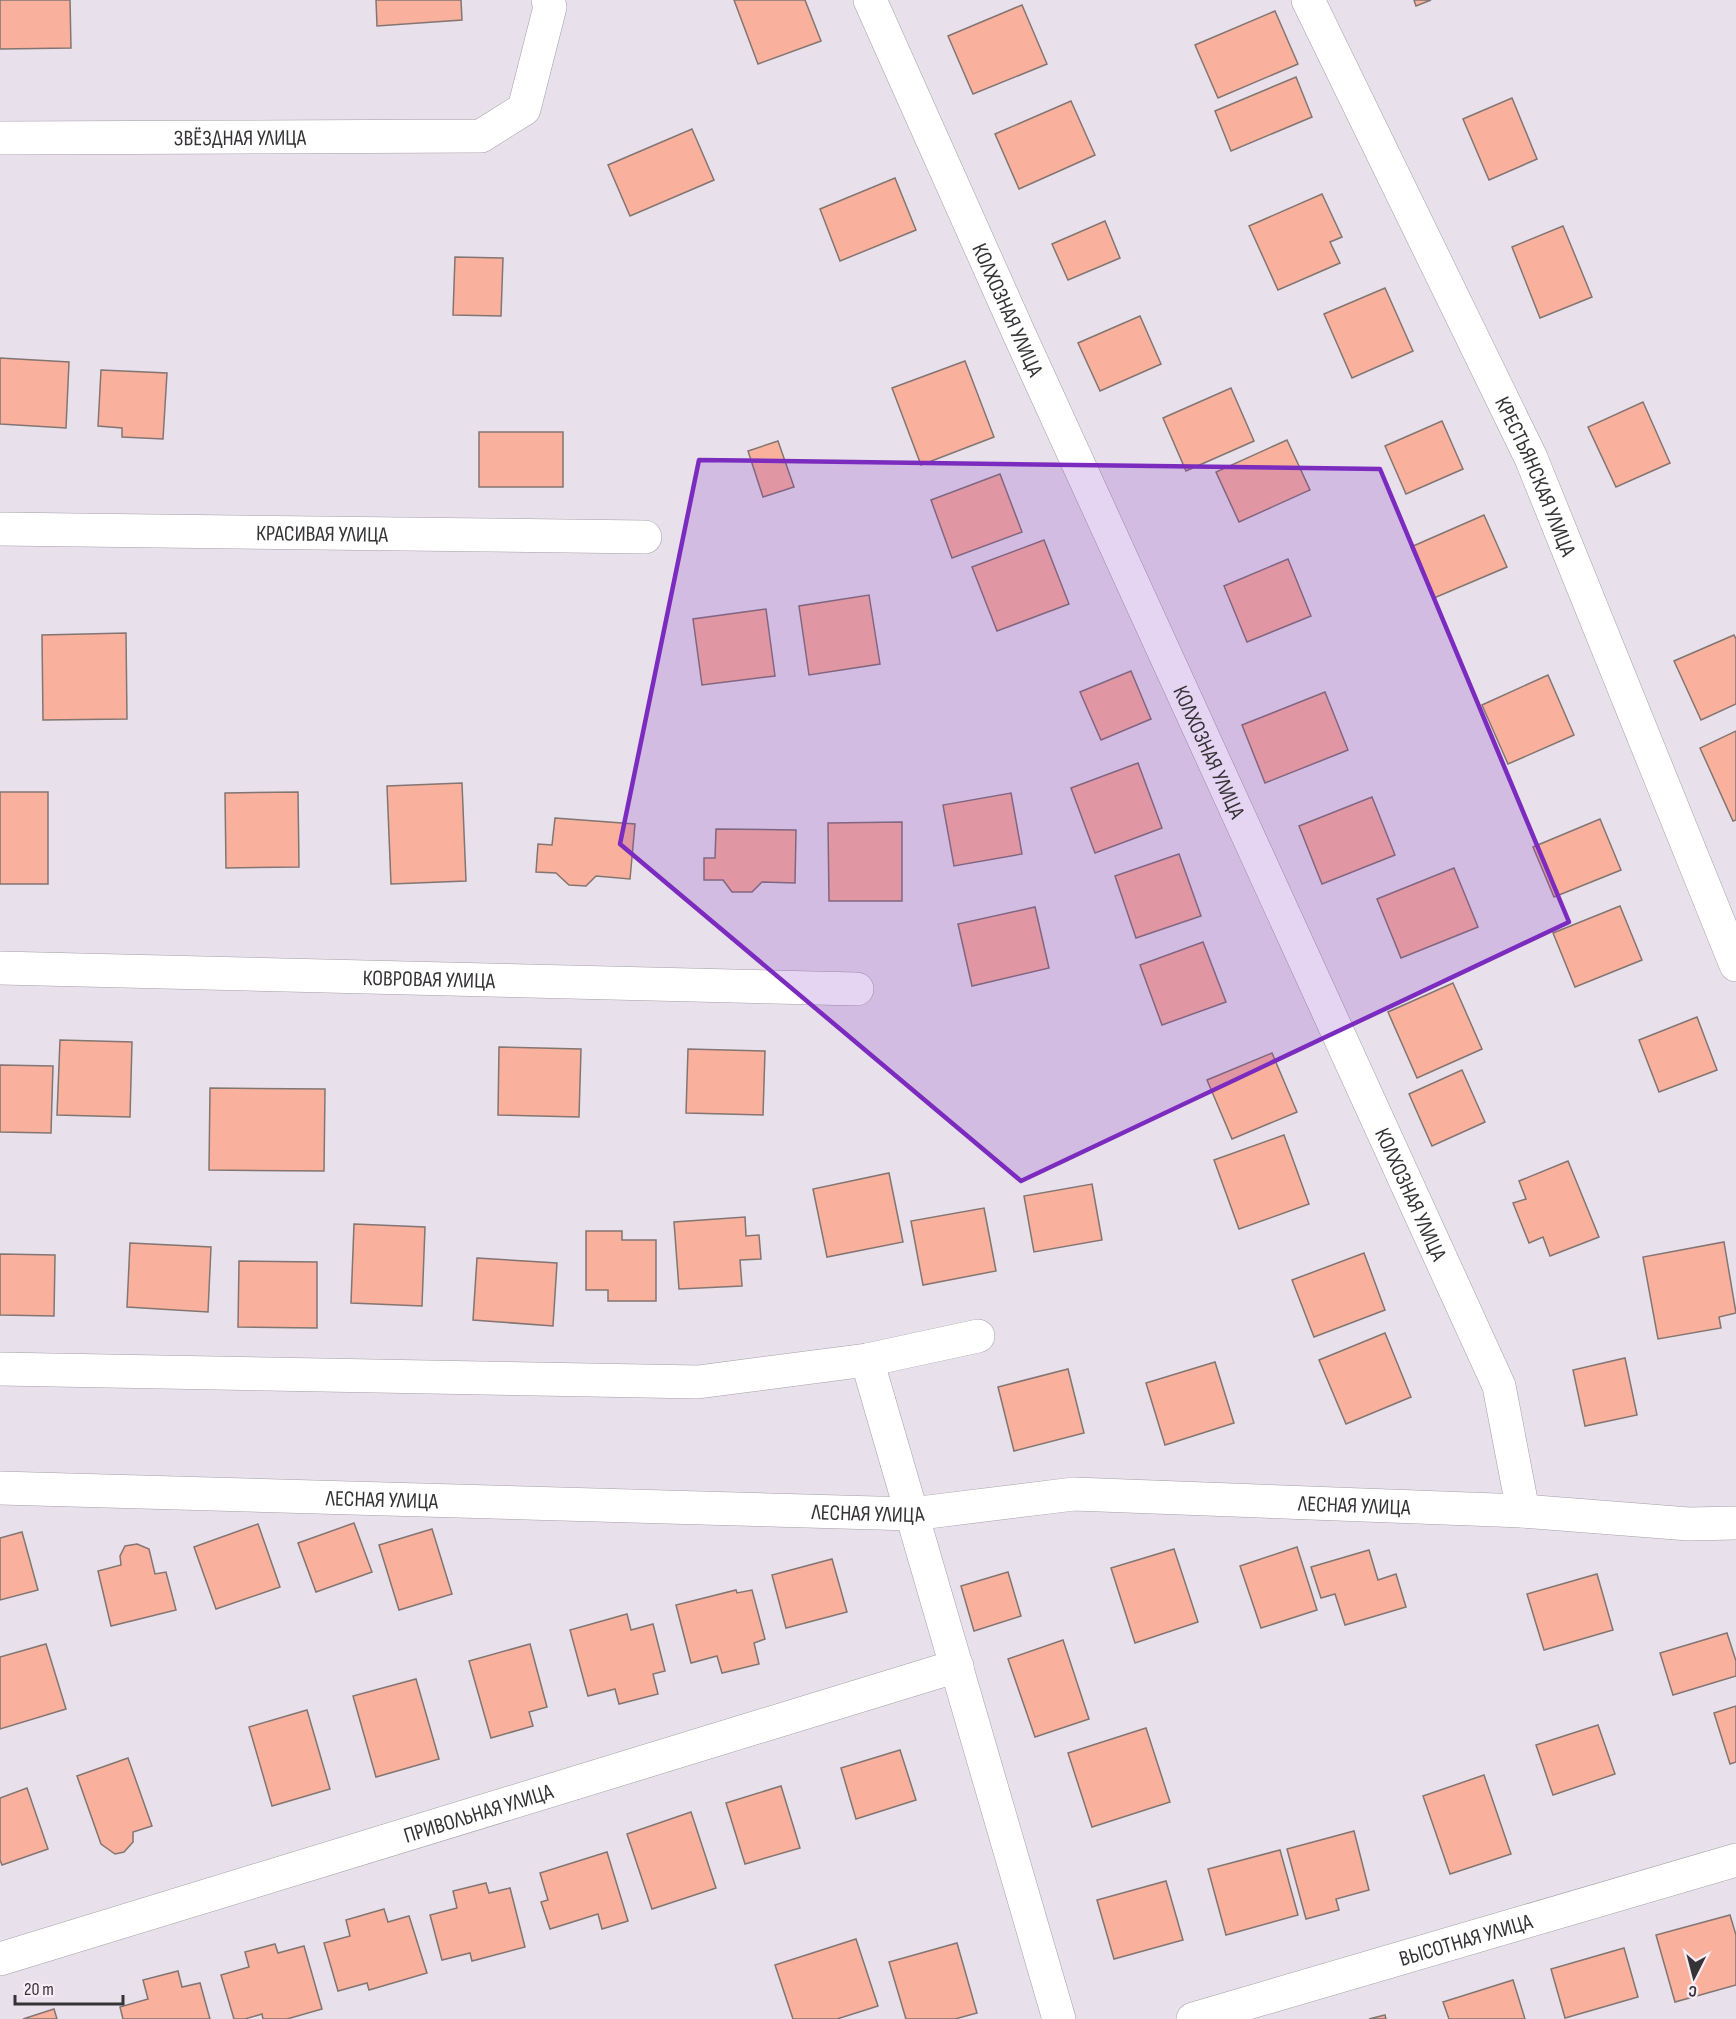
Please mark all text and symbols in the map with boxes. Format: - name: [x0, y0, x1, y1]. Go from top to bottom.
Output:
- street label: ЗВЁЗДНАЯ УЛИЦА: [174, 125, 307, 152]
- street label: КОЛХОЗНАЯ УЛИЦА: [965, 239, 1049, 381]
- street label: КРЕСТЬЯНСКАЯ УЛИЦА: [1488, 392, 1581, 561]
- street label: КРАСИВАЯ УЛИЦА: [256, 520, 389, 549]
- street label: КОЛХОЗНАЯ УЛИЦА: [1166, 682, 1251, 824]
- street label: КОВРОВАЯ УЛИЦА: [362, 965, 496, 995]
- street label: КОЛХОЗНАЯ УЛИЦА: [1368, 1124, 1452, 1266]
- street label: ЛЕСНАЯ УЛИЦА: [324, 1485, 439, 1515]
- street label: ЛЕСНАЯ УЛИЦА: [1296, 1490, 1411, 1522]
- street label: ЛЕСНАЯ УЛИЦА: [810, 1499, 926, 1529]
- street label: ПРИВОЛЬНАЯ УЛИЦА: [401, 1778, 557, 1850]
- street label: ВЫСОТНАЯ УЛИЦА: [1396, 1908, 1536, 1973]
- north arrow: [1664, 1947, 1724, 2007]
- scale bar: [15, 1968, 123, 2006]
- text: 20 m: [24, 1979, 54, 2000]
- text: С: [1688, 1981, 1698, 2000]

